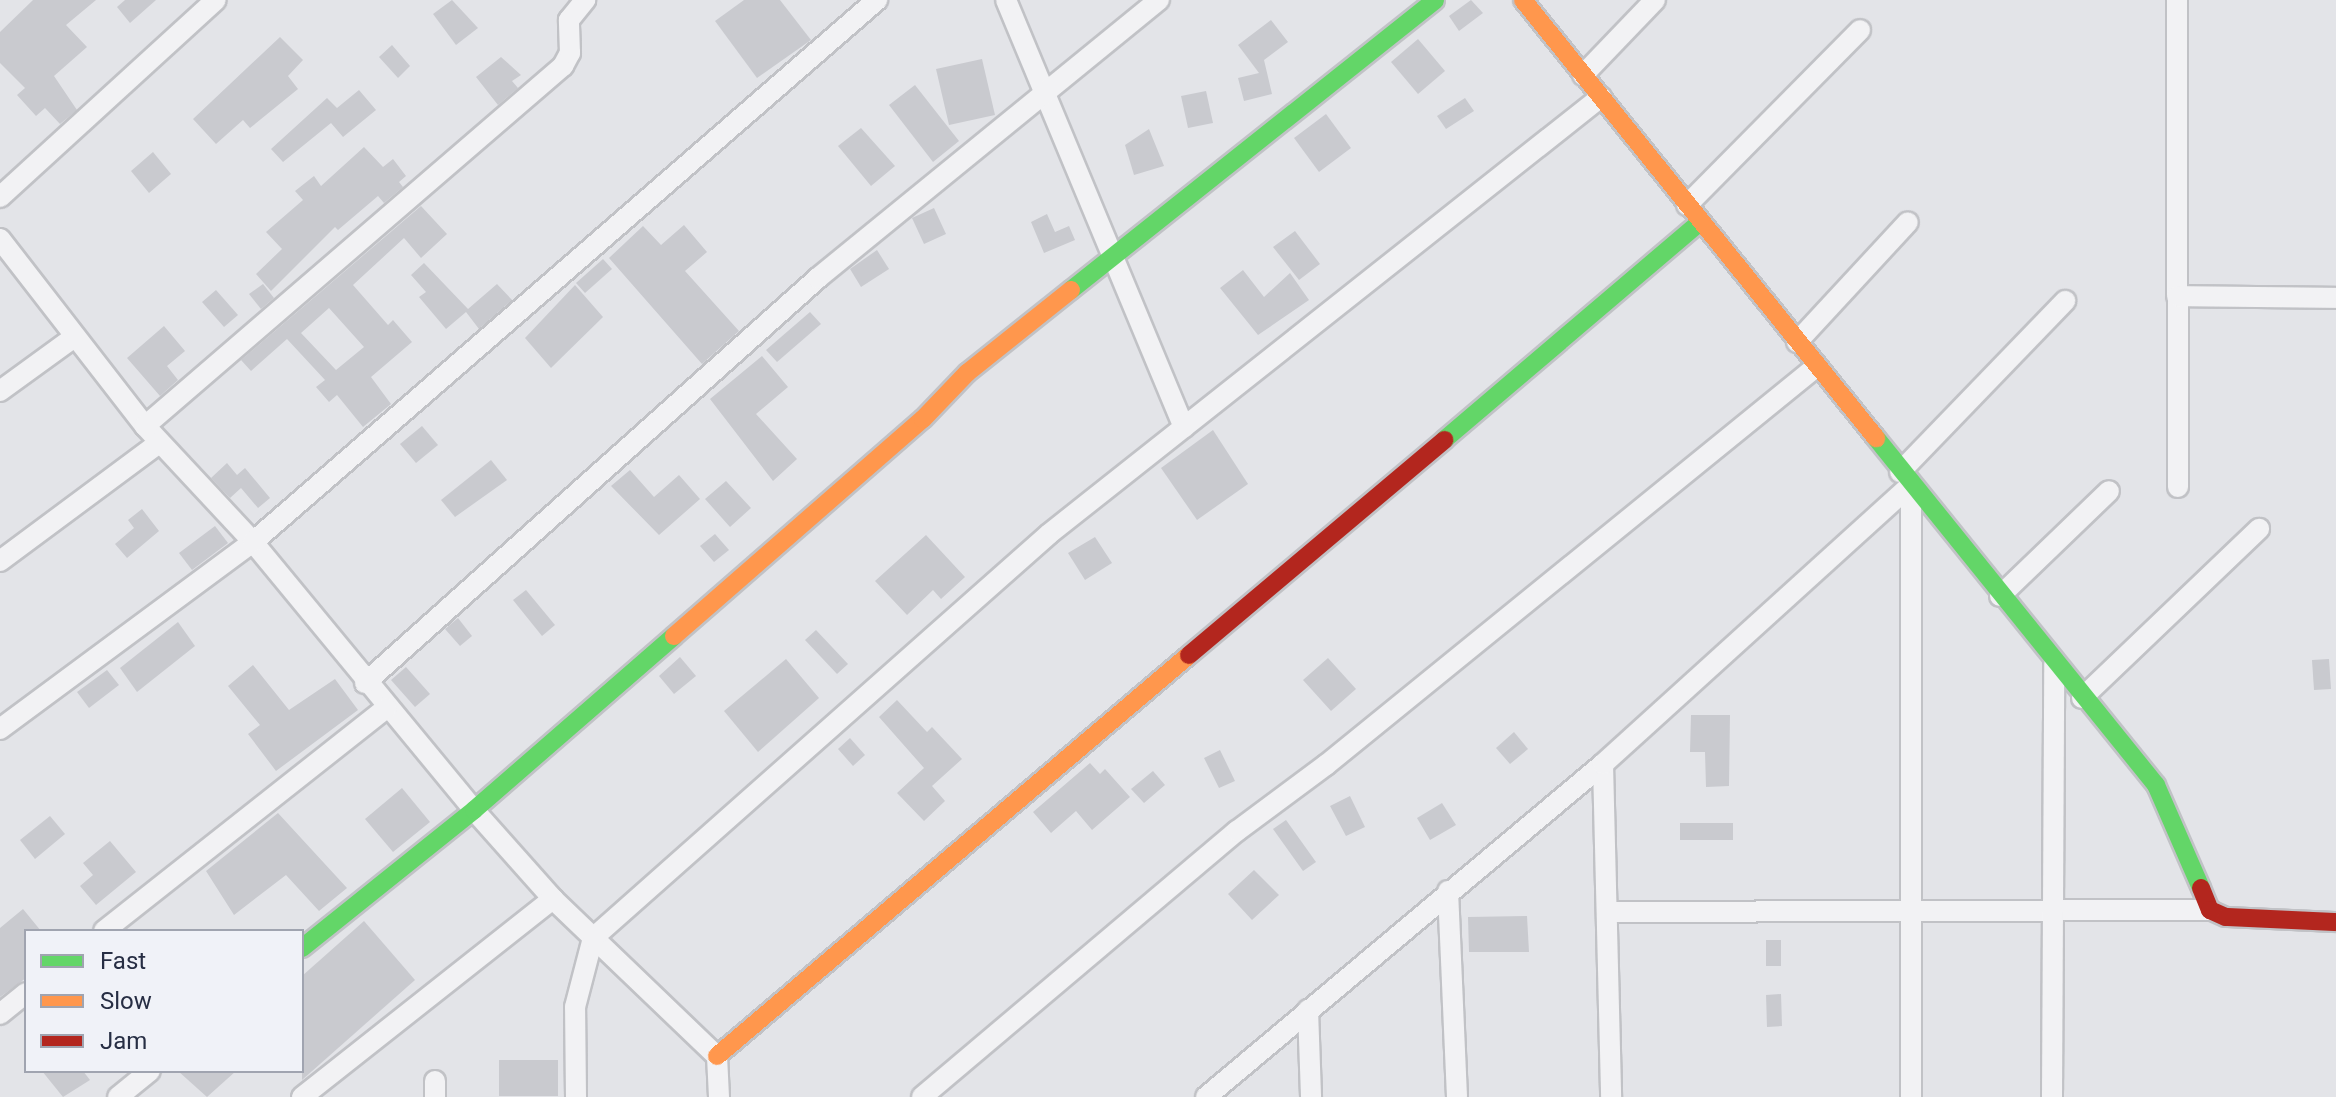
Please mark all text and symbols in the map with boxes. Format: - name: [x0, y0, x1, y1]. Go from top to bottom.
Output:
- legend: [24, 929, 304, 1073]
- text: Fast: [100, 947, 146, 975]
- text: Slow: [100, 987, 152, 1015]
- text: Jam: [100, 1027, 147, 1055]

